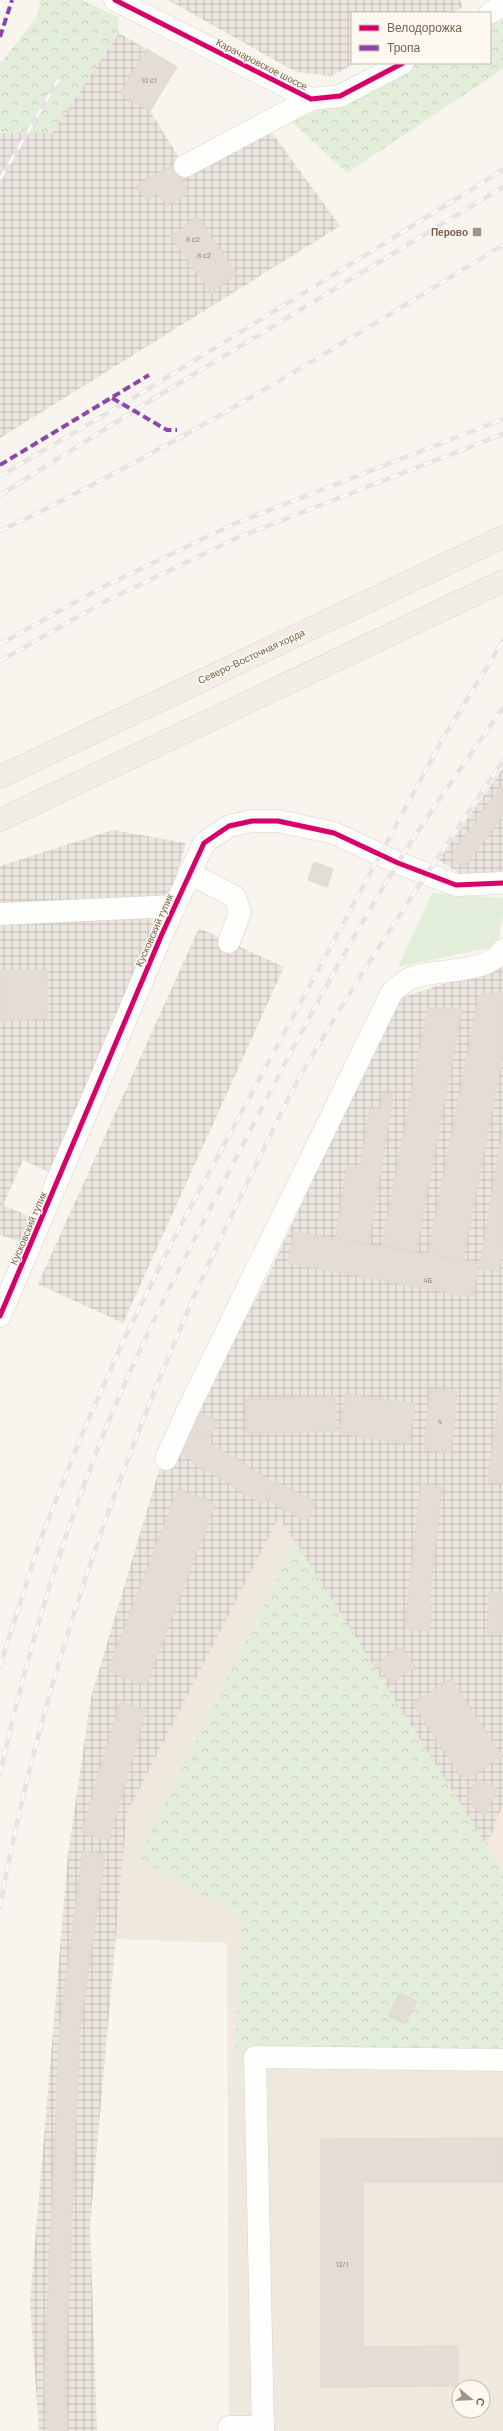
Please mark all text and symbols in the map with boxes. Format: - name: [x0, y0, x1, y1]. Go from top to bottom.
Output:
- legend: [351, 12, 491, 64]
- text: Велодорожка: [387, 20, 462, 35]
- street label: Карачаровское шоссе: [214, 36, 310, 93]
- text: Тропа: [387, 40, 421, 55]
- house number: 10 с1: [141, 75, 157, 85]
- place label: Перово: [431, 226, 468, 238]
- marker: Перово: [471, 226, 483, 238]
- house number: 8 с2: [186, 234, 200, 244]
- house number: 8 с2: [197, 250, 211, 260]
- street label: Северо-Восточная хорда: [196, 626, 307, 686]
- street label: Кусковский тупик: [133, 891, 176, 968]
- street label: Кусковский тупик: [7, 1189, 49, 1267]
- house number: 4Б: [423, 1275, 433, 1285]
- house number: 4: [438, 1416, 442, 1426]
- house number: 12/1: [335, 2259, 349, 2269]
- north arrow: [451, 2379, 491, 2419]
- text: С: [474, 2396, 488, 2408]

